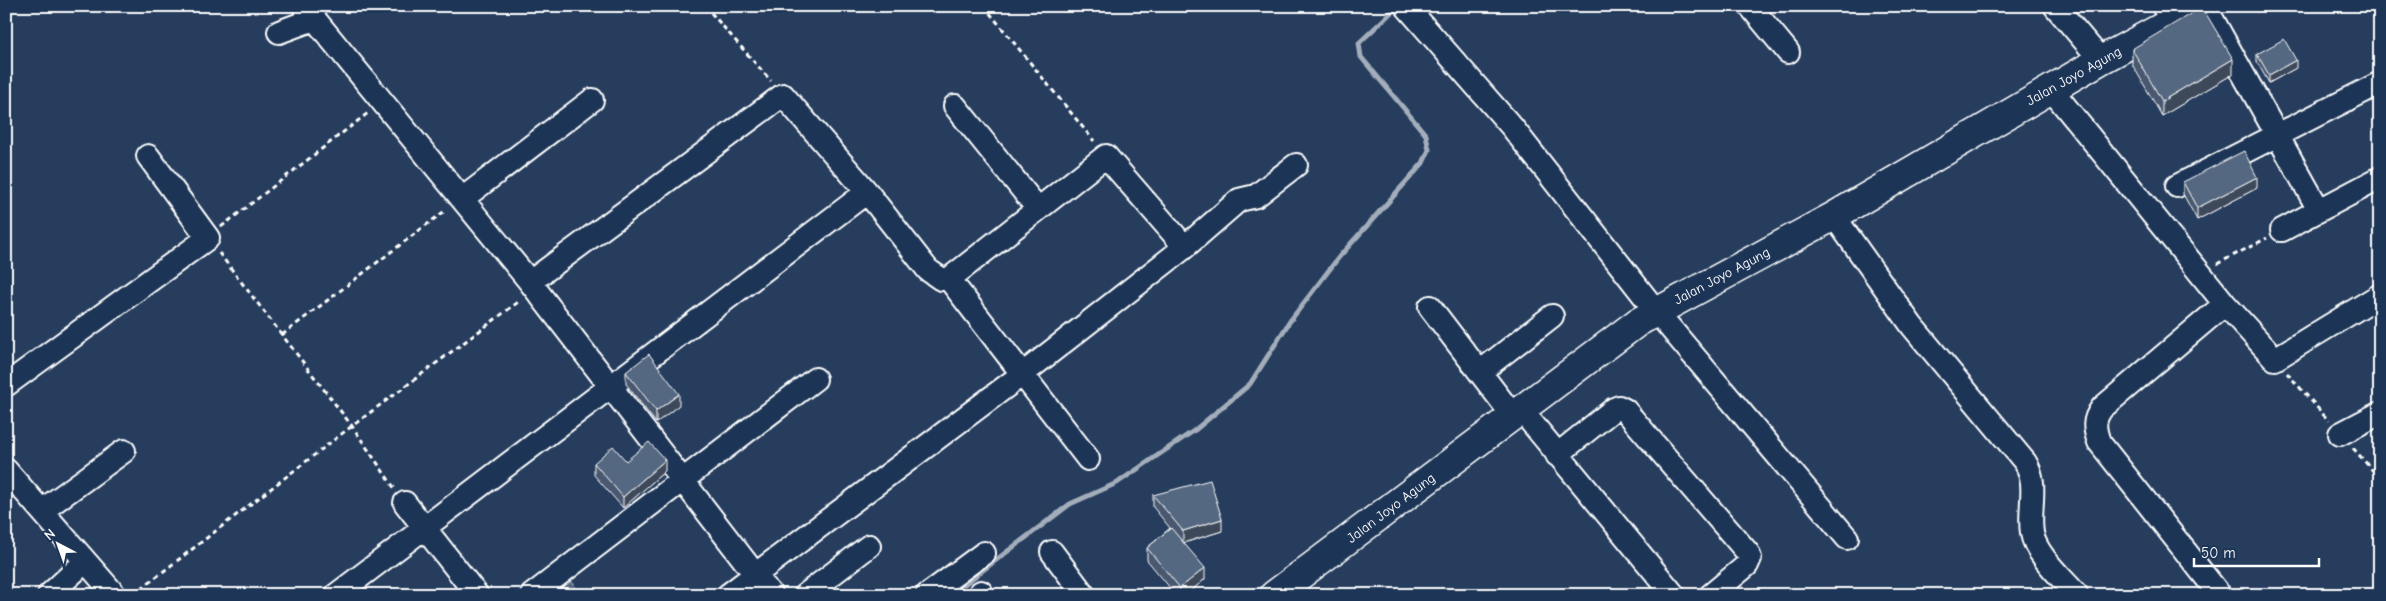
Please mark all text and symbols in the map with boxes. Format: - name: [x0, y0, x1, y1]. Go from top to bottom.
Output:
- street label: Jalan Joyo Agung: [2023, 43, 2125, 109]
- street label: Jalan Joyo Agung: [1671, 244, 1773, 308]
- street label: Jalan Joyo Agung: [1344, 469, 1438, 547]
- north arrow: [32, 518, 82, 568]
- text: N: [41, 525, 59, 544]
- scale bar: [2194, 536, 2318, 568]
- text: 50 m: [2201, 544, 2236, 562]

